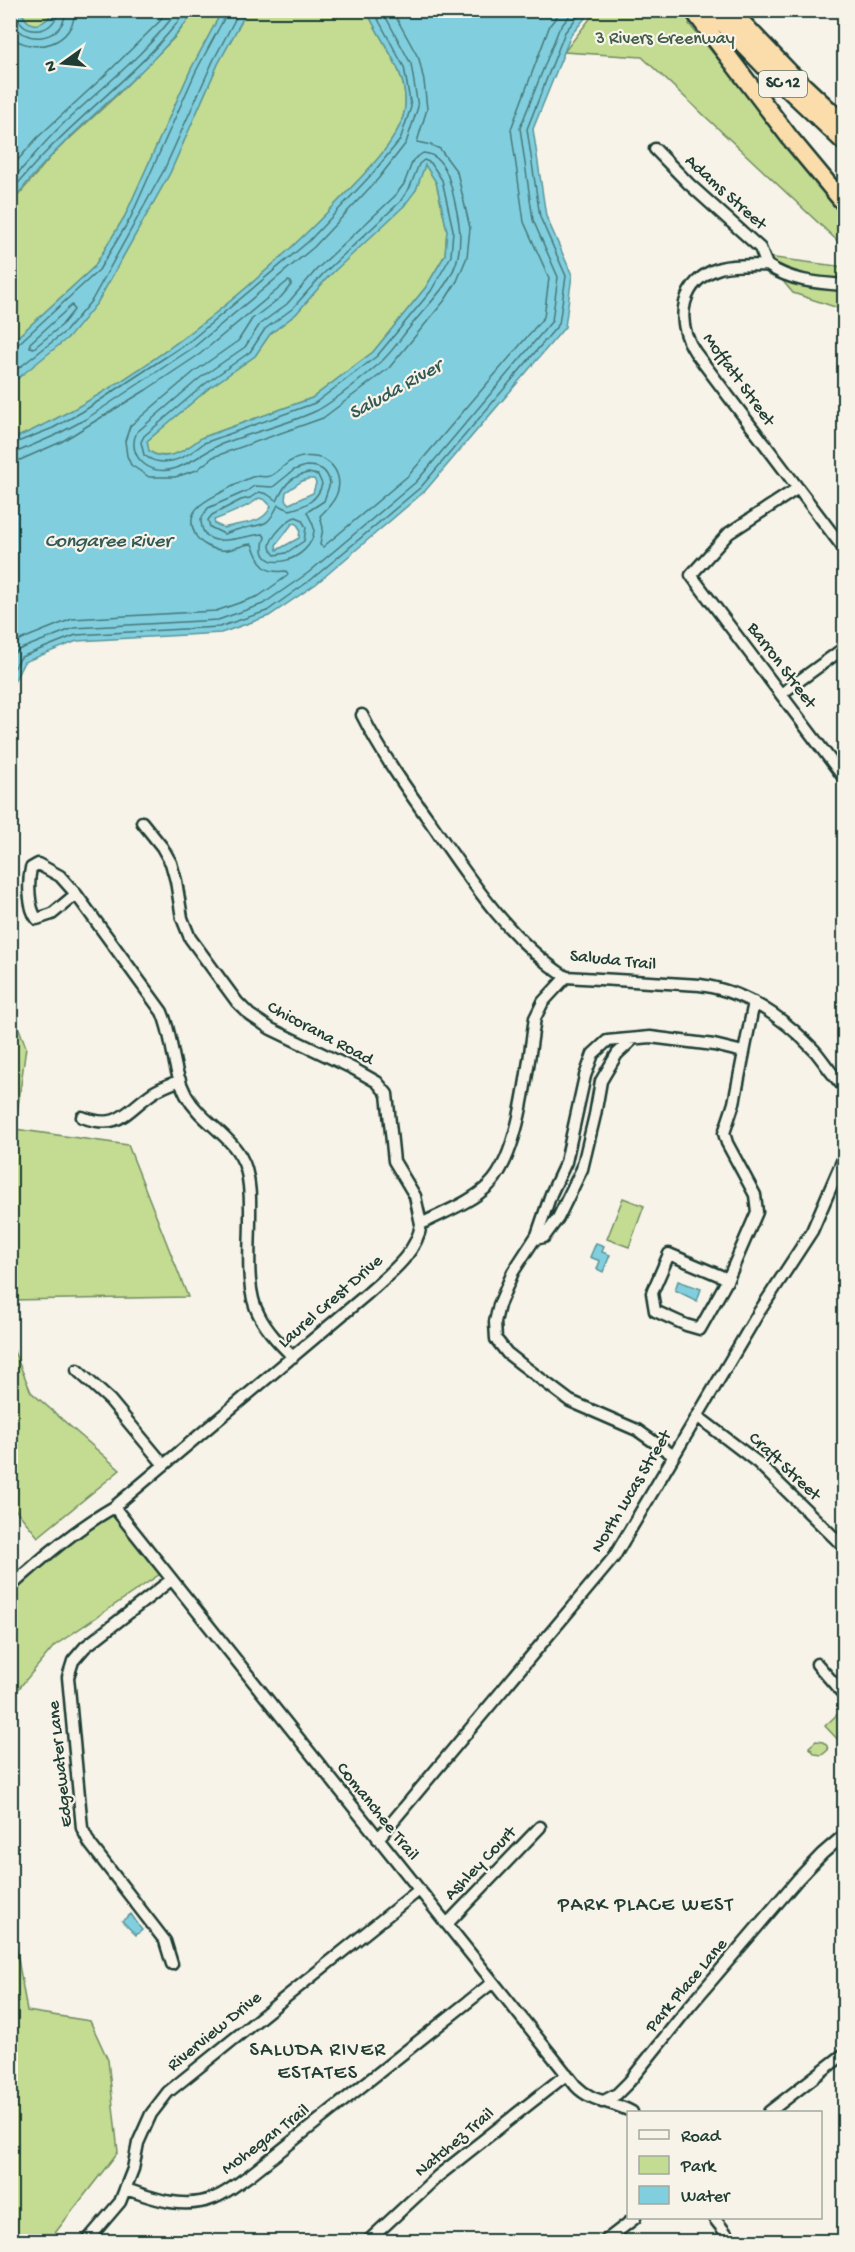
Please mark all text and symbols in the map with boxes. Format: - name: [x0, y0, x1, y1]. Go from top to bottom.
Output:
- park label: 3 Rivers Greenway: [594, 29, 735, 50]
- north arrow: [33, 33, 93, 93]
- text: N: [41, 58, 62, 73]
- road number: SC 12: [759, 71, 807, 97]
- street label: Adams Street: [680, 151, 771, 236]
- street label: Moffatt Street: [697, 329, 780, 432]
- water label: Saluda River: [345, 354, 450, 426]
- water label: Congaree River: [45, 531, 175, 554]
- street label: Barron Street: [741, 618, 821, 714]
- street label: Saluda Trail: [569, 946, 657, 976]
- street label: Chicorana Road: [263, 997, 378, 1071]
- street label: Laurel Crest Drive: [274, 1250, 388, 1353]
- street label: North Lucas Street: [587, 1426, 678, 1557]
- street label: Craft Street: [743, 1428, 826, 1507]
- street label: Edgewater Lane: [44, 1699, 78, 1828]
- street label: Comanchee Trail: [331, 1759, 423, 1865]
- street label: Ashley Court: [441, 1822, 523, 1905]
- district label: PARK PLACE WEST: [557, 1895, 734, 1918]
- street label: Park Place Lane: [641, 1934, 733, 2038]
- street label: Riverview Drive: [164, 1987, 267, 2077]
- district label: SALUDA RIVER ESTATES: [250, 2040, 386, 2086]
- street label: Mohegan Trail: [218, 2100, 314, 2180]
- street label: Natchez Trail: [411, 2104, 499, 2182]
- legend: [627, 2111, 822, 2219]
- text: Road: [681, 2127, 722, 2148]
- text: Park: [680, 2157, 717, 2178]
- text: Water: [681, 2187, 731, 2208]

